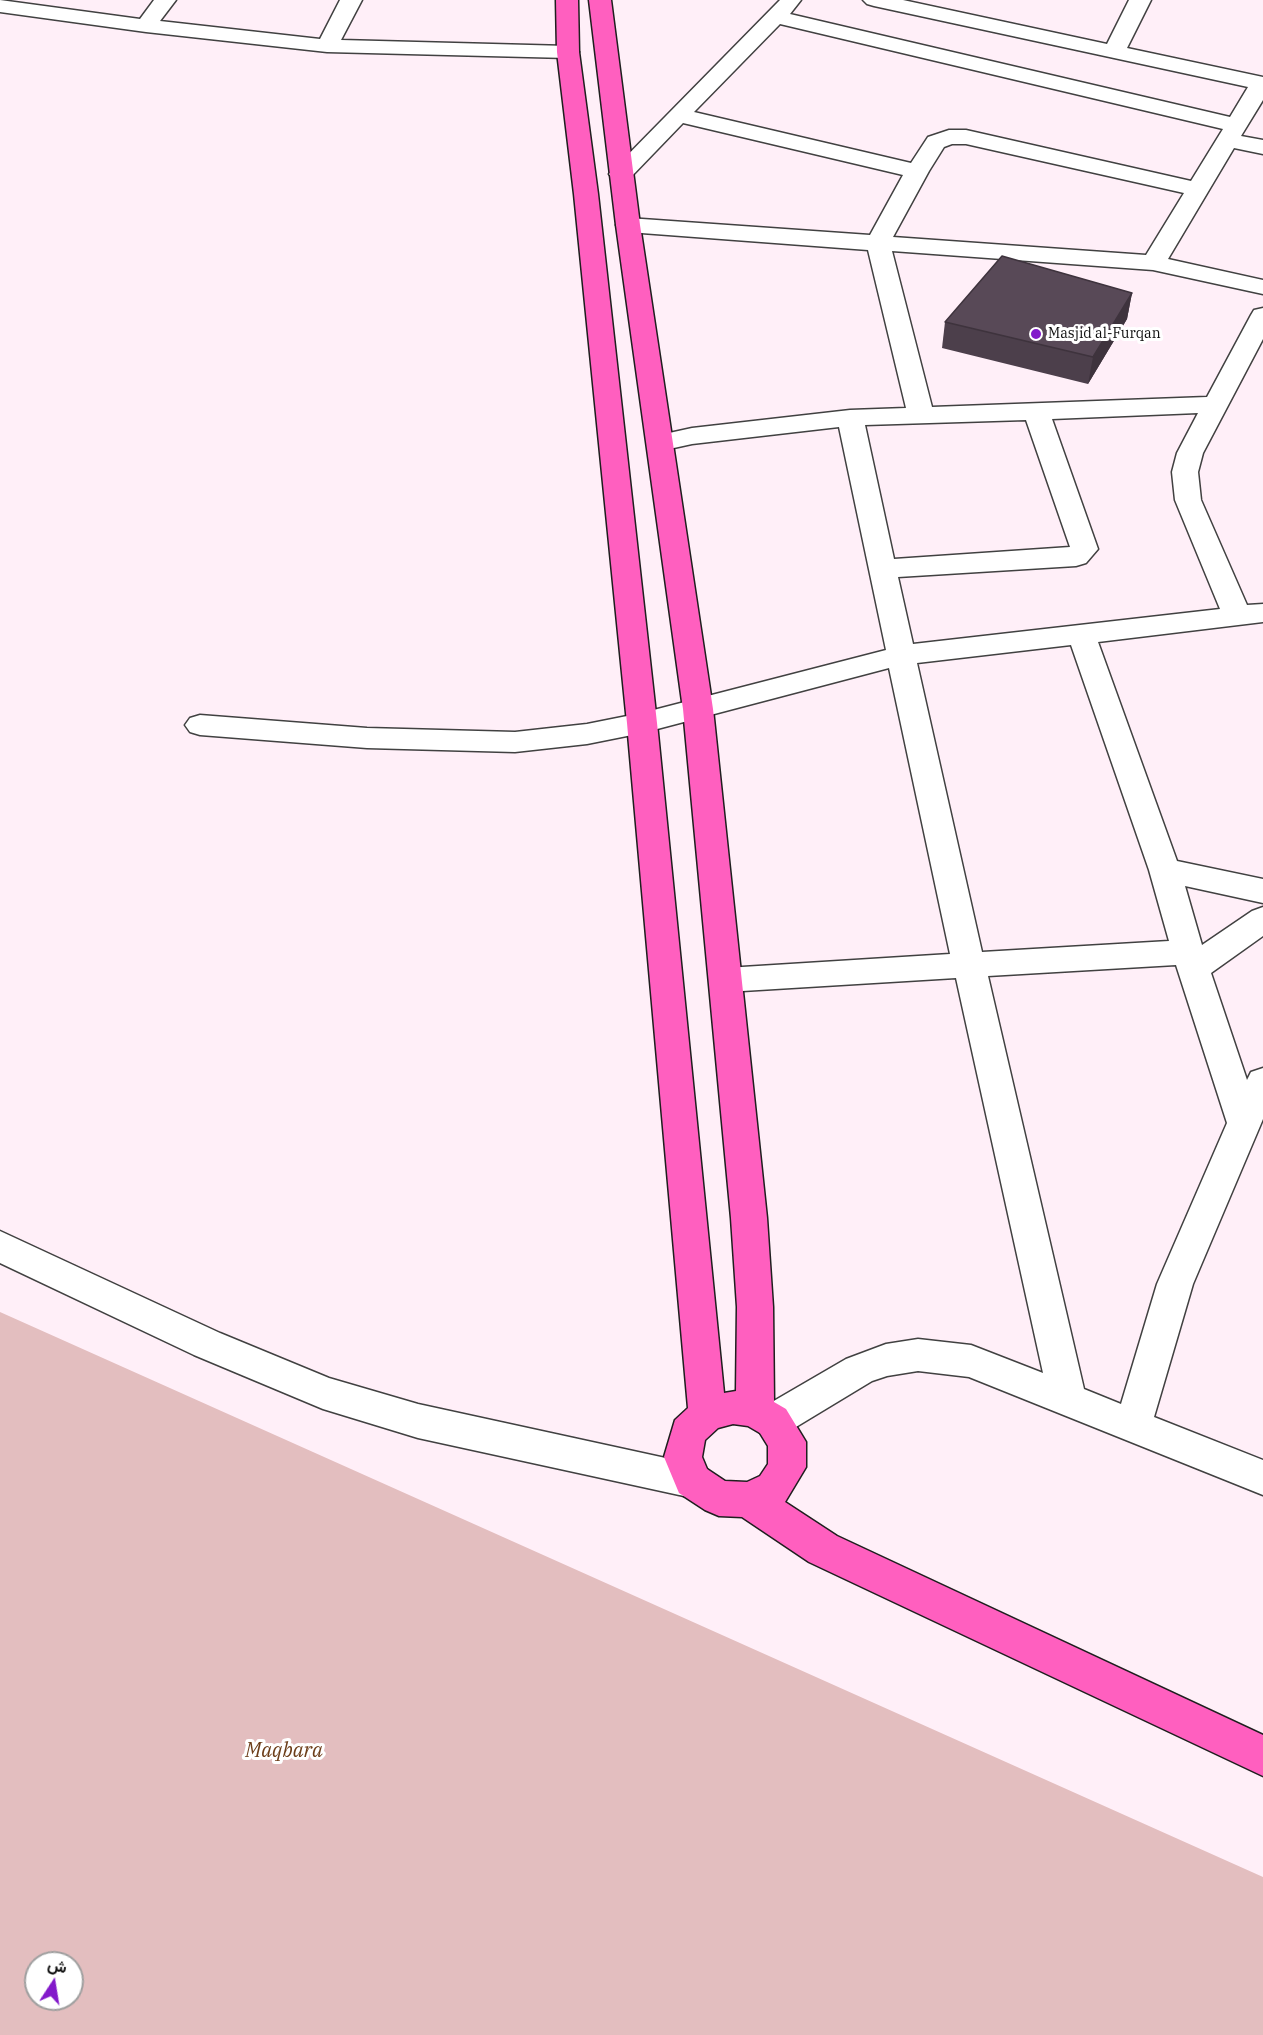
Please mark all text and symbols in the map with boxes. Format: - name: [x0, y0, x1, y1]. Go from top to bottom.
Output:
- place label: Masjid al-Furqan: [1048, 326, 1161, 342]
- marker: Masjid al-Furqan: [1029, 327, 1043, 341]
- park label: Maqbara: [245, 1739, 323, 1763]
- north arrow: [24, 1951, 84, 2011]
- text: ش: [46, 1954, 69, 1977]

